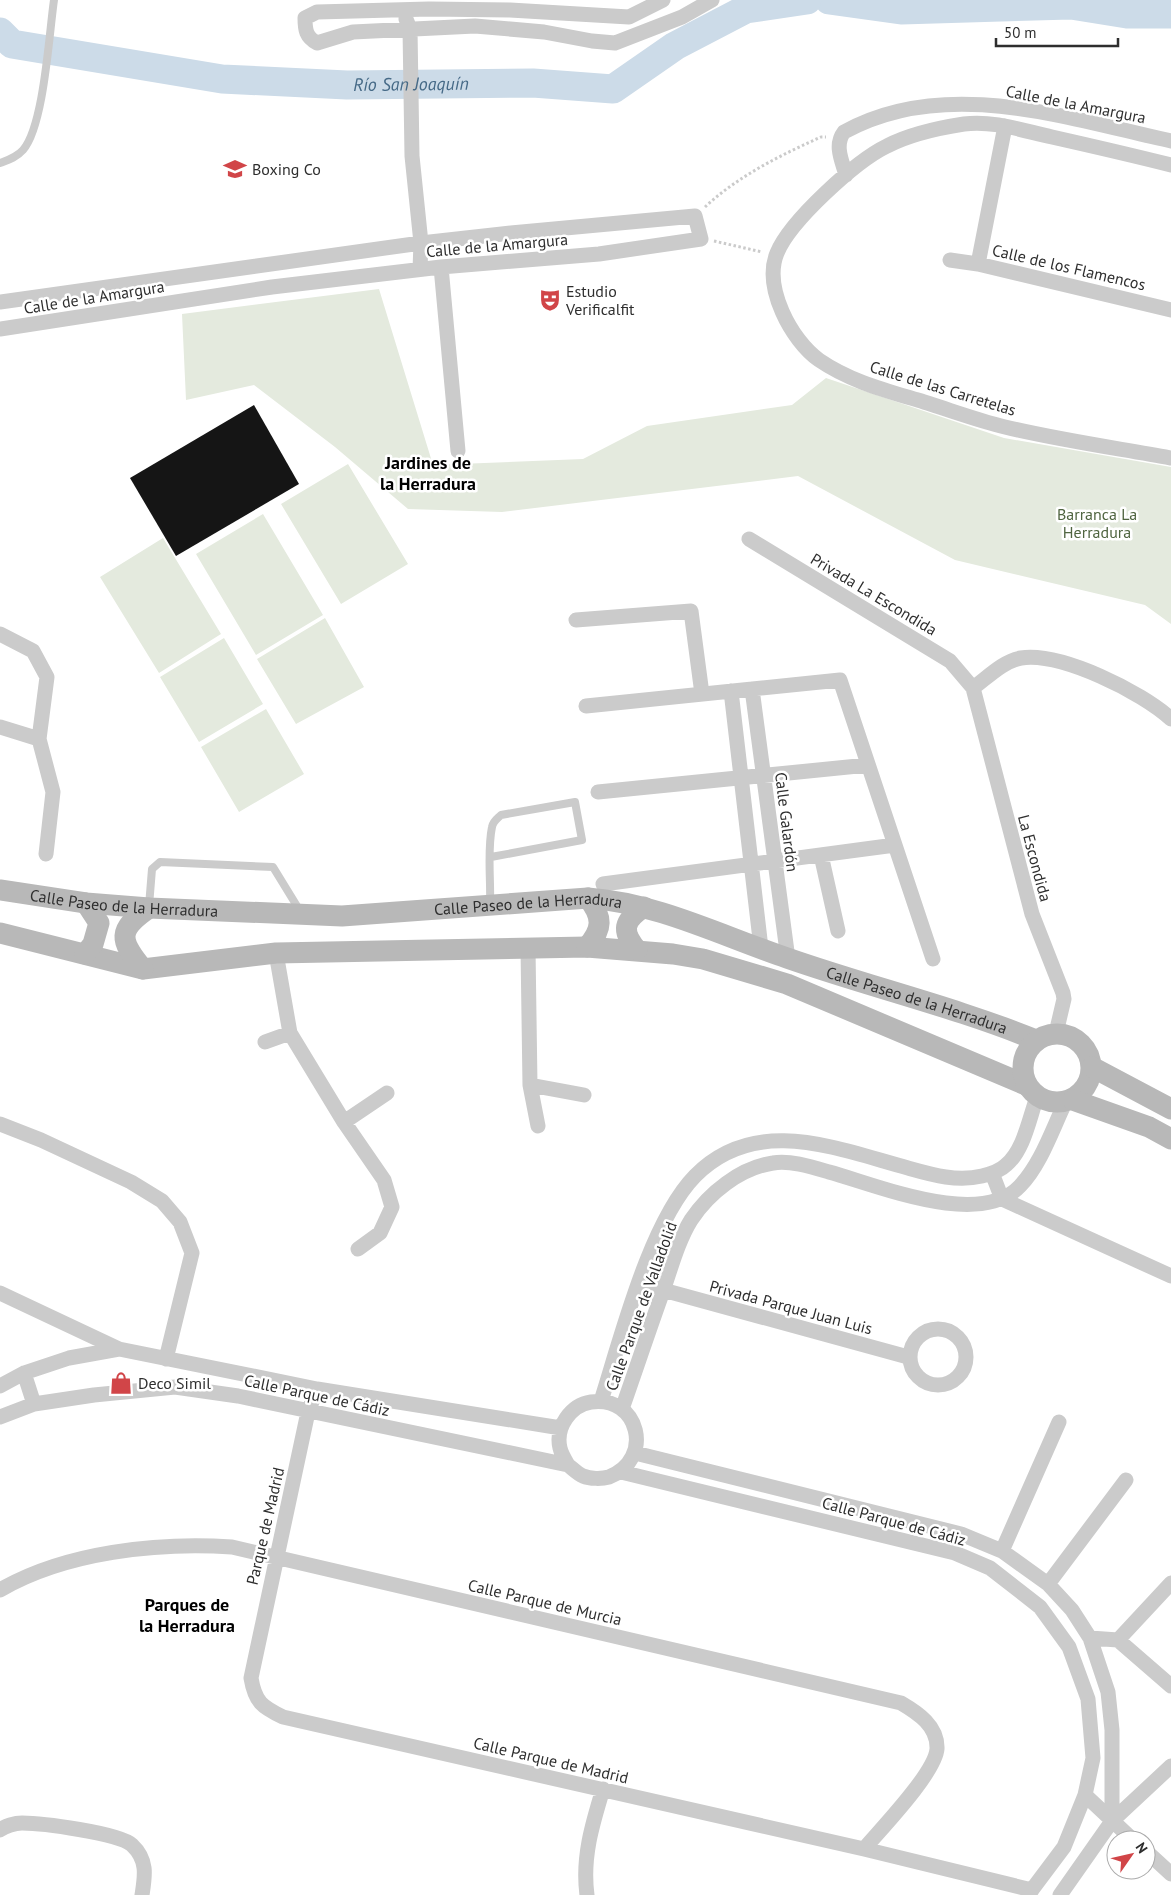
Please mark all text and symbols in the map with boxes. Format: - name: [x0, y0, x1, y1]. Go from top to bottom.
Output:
- scale bar: [996, 15, 1118, 47]
- text: 50 m: [1004, 23, 1037, 42]
- water label: Río San Joaquín: [353, 72, 469, 96]
- street label: Calle de la Amargura: [1004, 81, 1148, 127]
- school or university icon: Boxing Co: [222, 156, 248, 182]
- place label: Boxing Co: [252, 159, 321, 179]
- street label: Calle de la Amargura: [425, 229, 569, 261]
- street label: Calle de los Flamencos: [990, 240, 1148, 294]
- street label: Calle de la Amargura: [22, 276, 166, 318]
- place label: Estudio Verificalfit: [565, 281, 635, 319]
- theatre icon: Estudio Verificalfit: [537, 287, 563, 313]
- street label: Calle de las Carretelas: [868, 356, 1019, 420]
- district label: Jardines de la Herradura: [380, 451, 476, 495]
- park label: Barranca La Herradura: [1057, 504, 1137, 542]
- street label: Privada La Escondida: [807, 548, 941, 640]
- street label: Calle Galardón: [771, 771, 803, 873]
- street label: La Escondida: [1014, 812, 1056, 904]
- street label: Calle Paseo de la Herradura: [29, 885, 219, 921]
- street label: Calle Paseo de la Herradura: [433, 888, 624, 919]
- street label: Calle Paseo de la Herradura: [824, 962, 1010, 1038]
- street label: Calle Parque de Valladolid: [601, 1219, 681, 1393]
- street label: Privada Parque Juan Luis: [707, 1276, 875, 1338]
- shop icon: Deco Simil: [108, 1370, 134, 1396]
- street label: Calle Parque de Cádiz: [243, 1370, 391, 1420]
- place label: Deco Simil: [138, 1373, 211, 1393]
- street label: Parque de Madrid: [242, 1465, 288, 1587]
- street label: Calle Parque de Cádiz: [820, 1492, 968, 1550]
- street label: Calle Parque de Murcia: [466, 1575, 624, 1629]
- district label: Parques de la Herradura: [139, 1593, 235, 1637]
- street label: Calle Parque de Madrid: [472, 1732, 630, 1788]
- north arrow: [1106, 1830, 1156, 1880]
- text: N: [1132, 1839, 1152, 1857]

